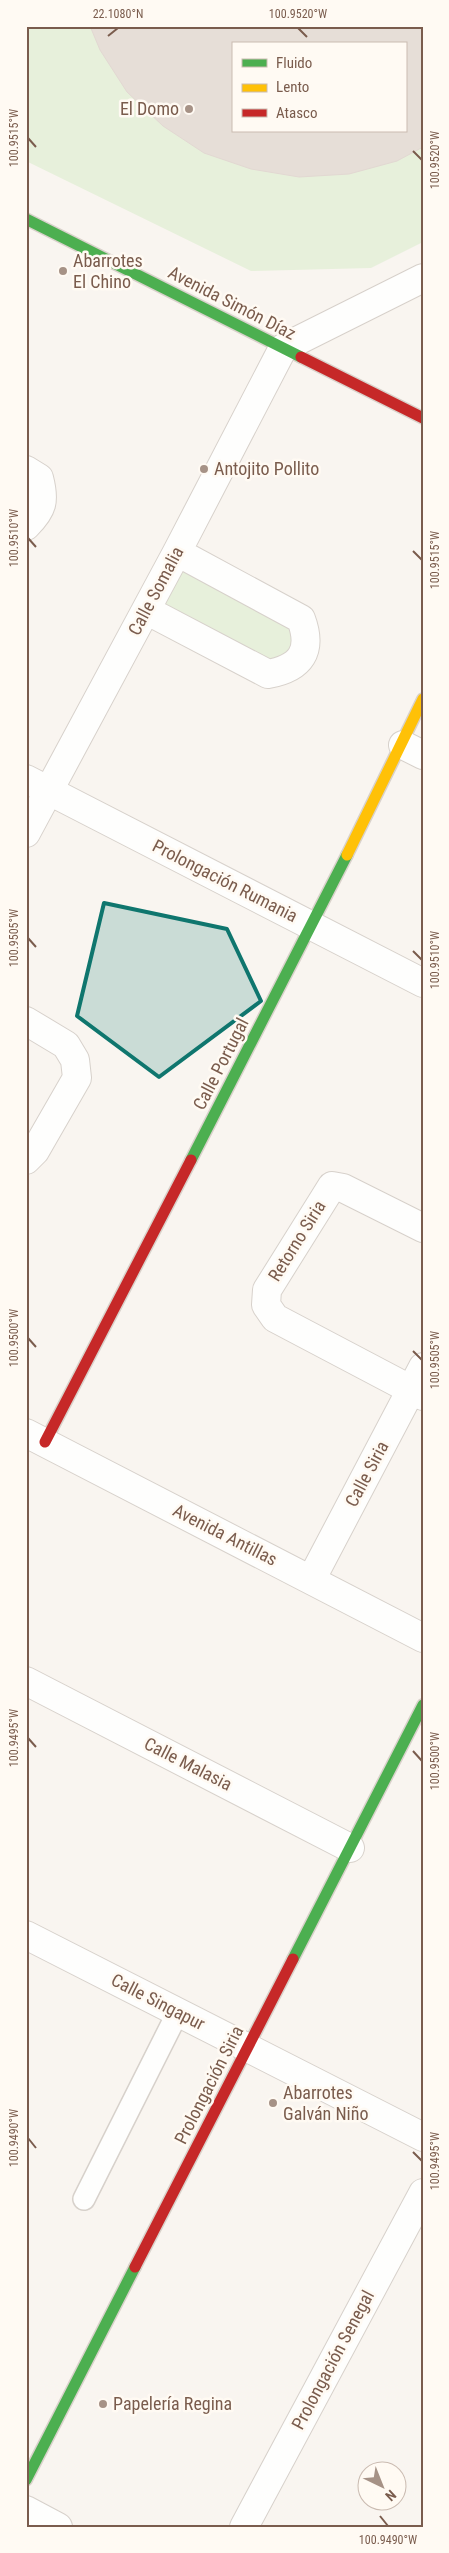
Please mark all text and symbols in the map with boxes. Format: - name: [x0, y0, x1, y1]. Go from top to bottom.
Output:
- text: 22.1080°N: [93, 7, 143, 21]
- text: 100.9520°W: [269, 7, 327, 21]
- legend: [232, 42, 406, 132]
- text: Fluido: [276, 54, 312, 72]
- text: Lento: [276, 78, 309, 96]
- place label: El Domo: [120, 98, 179, 119]
- marker: El Domo: [183, 103, 195, 115]
- text: Atasco: [276, 104, 317, 122]
- text: 100.9515°W: [7, 109, 21, 167]
- text: 100.9520°W: [428, 131, 442, 189]
- place label: Abarrotes El Chino: [73, 250, 143, 292]
- street label: Avenida Simón Díaz: [165, 261, 300, 344]
- marker: Abarrotes El Chino: [57, 265, 69, 277]
- place label: Antojito Pollito: [214, 458, 319, 479]
- marker: Antojito Pollito: [198, 463, 210, 475]
- text: 100.9510°W: [7, 509, 21, 567]
- text: 100.9515°W: [428, 531, 442, 589]
- street label: Calle Somalia: [123, 543, 188, 639]
- street label: Prolongación Rumania: [149, 835, 301, 926]
- text: 100.9505°W: [7, 909, 21, 967]
- text: 100.9510°W: [428, 931, 442, 989]
- street label: Calle Portugal: [188, 1014, 253, 1113]
- street label: Retorno Siria: [263, 1196, 330, 1285]
- text: 100.9500°W: [7, 1309, 21, 1367]
- text: 100.9505°W: [428, 1331, 442, 1389]
- street label: Calle Siria: [341, 1437, 393, 1510]
- street label: Avenida Antillas: [170, 1499, 281, 1570]
- text: 100.9495°W: [7, 1709, 21, 1767]
- street label: Calle Malasia: [141, 1732, 236, 1795]
- text: 100.9500°W: [428, 1732, 442, 1790]
- street label: Calle Singapur: [108, 1969, 209, 2034]
- street label: Prolongación Siria: [170, 2022, 247, 2147]
- place label: Abarrotes Galván Niño: [283, 2082, 368, 2124]
- marker: Abarrotes Galván Niño: [267, 2097, 279, 2109]
- text: 100.9490°W: [7, 2109, 21, 2167]
- text: 100.9495°W: [428, 2132, 442, 2190]
- street label: Prolongación Senegal: [287, 2287, 378, 2433]
- place label: Papelería Regina: [113, 2393, 232, 2414]
- marker: Papelería Regina: [97, 2398, 109, 2410]
- north arrow: [356, 2460, 406, 2510]
- text: N: [382, 2487, 399, 2504]
- text: 100.9490°W: [359, 2533, 417, 2547]

